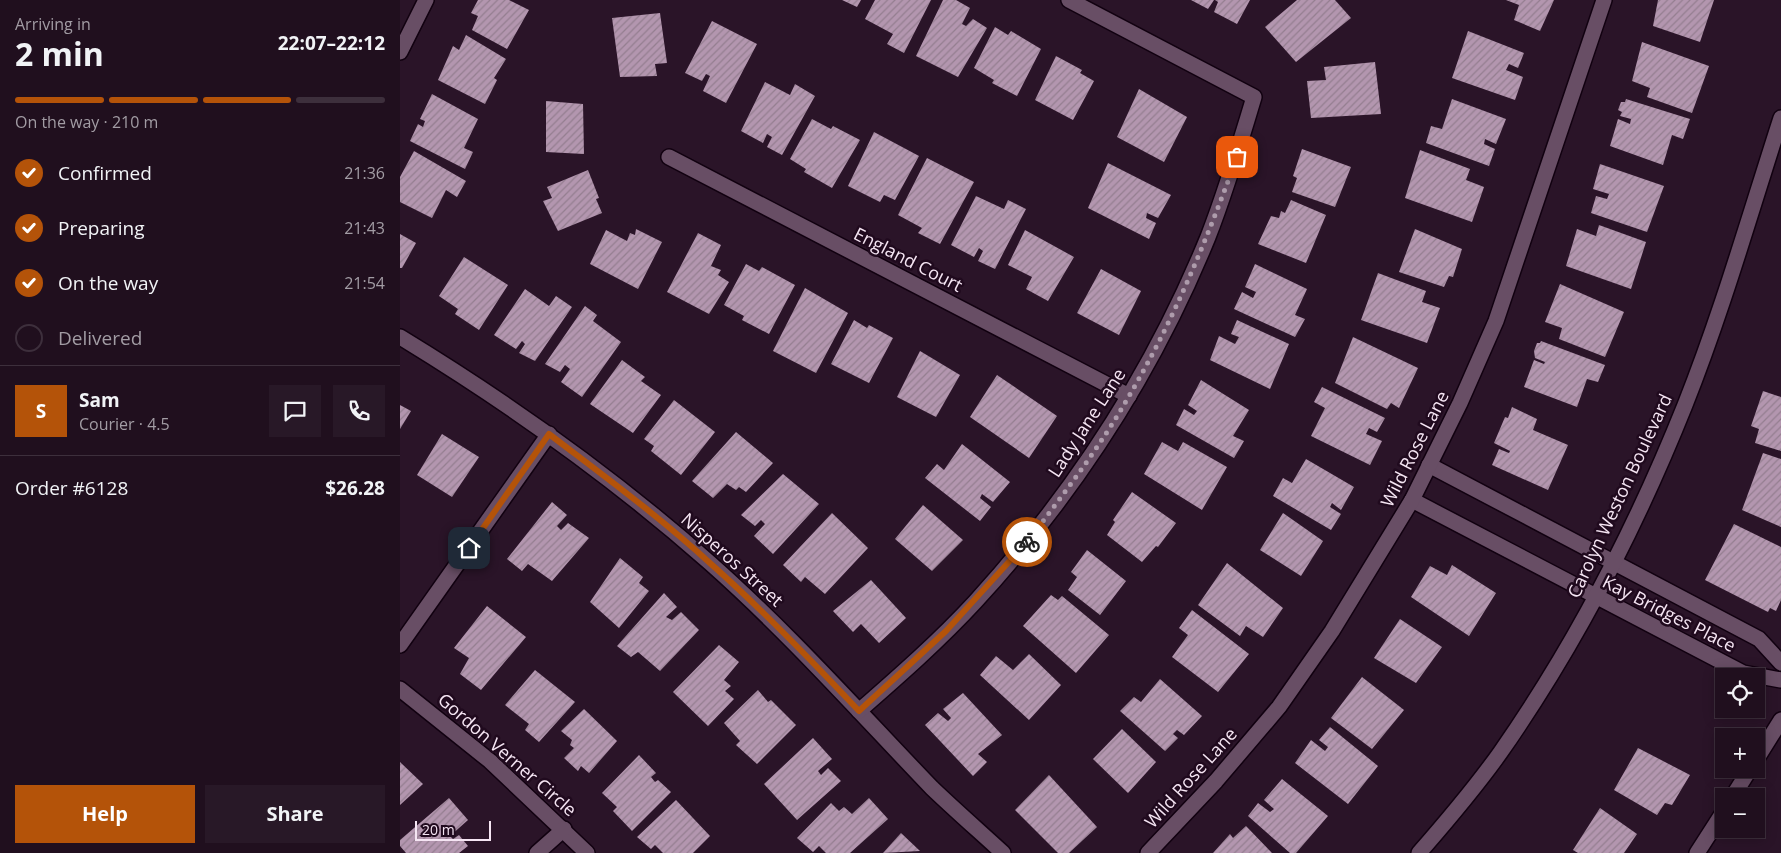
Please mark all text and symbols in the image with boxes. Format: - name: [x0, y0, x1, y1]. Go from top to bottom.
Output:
- text: Arriving in: [15, 13, 91, 35]
- text: 22:07–22:12: [278, 30, 385, 56]
- text: 2 min: [15, 32, 104, 75]
- text: On the way · 210 m: [15, 111, 158, 133]
- pin: [1216, 136, 1258, 178]
- icon: bag: [1223, 143, 1251, 171]
- icon: check: [15, 159, 43, 187]
- text: Confirmed: [58, 160, 152, 186]
- text: 21:36: [344, 162, 385, 184]
- icon: check: [15, 214, 43, 242]
- text: Preparing: [58, 215, 145, 241]
- text: 21:43: [344, 217, 385, 239]
- street label: England Court: [850, 221, 967, 297]
- icon: check: [15, 269, 43, 297]
- text: On the way: [58, 270, 158, 296]
- text: 21:54: [344, 272, 385, 294]
- text: Delivered: [58, 325, 142, 351]
- street label: Lady Jane Lane: [1042, 363, 1130, 482]
- button: chat: [269, 385, 321, 437]
- button: phone: [333, 385, 385, 437]
- street label: Wild Rose Lane: [1375, 386, 1454, 511]
- text: Sam: [79, 387, 120, 413]
- street label: Carolyn Weston Boulevard: [1561, 390, 1677, 602]
- text: S: [36, 398, 46, 424]
- text: Courier · 4.5: [79, 413, 170, 435]
- text: Order #6128: [15, 475, 128, 501]
- text: $26.28: [325, 475, 385, 501]
- street label: Nisperos Street: [677, 507, 789, 612]
- courier: [1002, 517, 1052, 567]
- pin: [448, 527, 490, 569]
- icon: bike: [1013, 528, 1041, 556]
- icon: home: [455, 534, 483, 562]
- street label: Kay Bridges Place: [1599, 569, 1740, 657]
- map controls: [1715, 668, 1765, 838]
- button: locate: [1715, 668, 1765, 718]
- street label: Gordon Verner Circle: [433, 687, 582, 821]
- street label: Wild Rose Lane: [1139, 722, 1242, 833]
- button: +: [1715, 728, 1765, 778]
- button: Help: [15, 785, 195, 843]
- button: Share: [205, 785, 385, 843]
- button: −: [1715, 788, 1765, 838]
- scale bar: [415, 818, 491, 841]
- text: 20 m: [422, 820, 455, 839]

